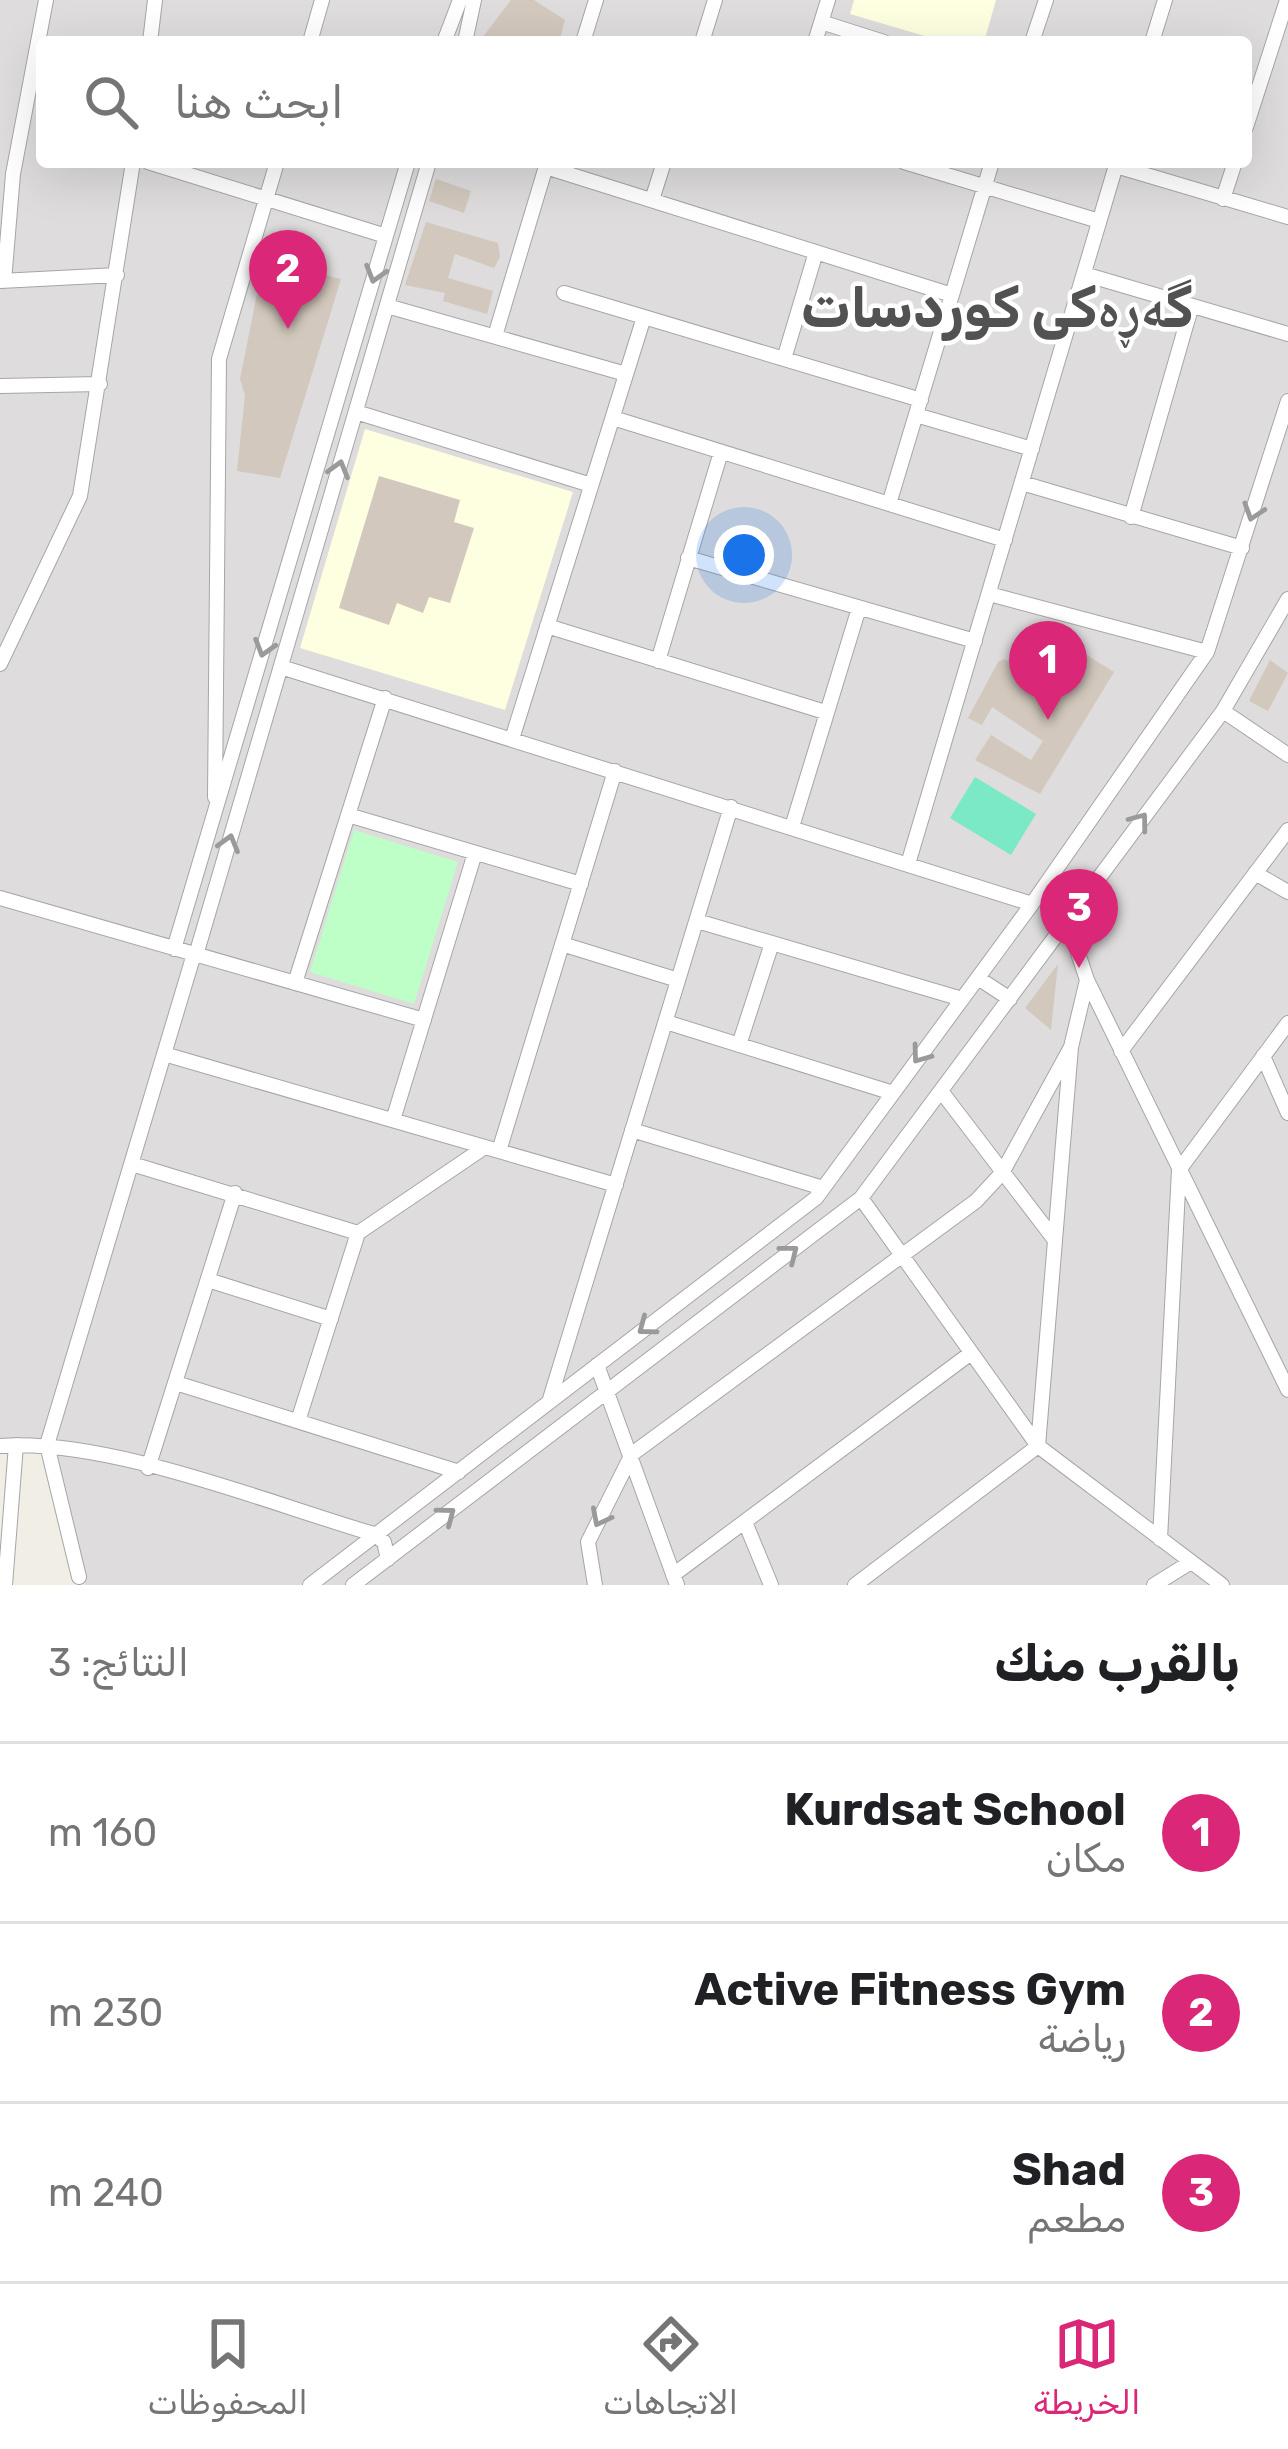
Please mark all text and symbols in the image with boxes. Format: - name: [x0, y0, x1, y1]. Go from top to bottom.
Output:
- search box: [36, 36, 1252, 168]
- icon: search: [78, 69, 144, 135]
- text: ابحث هنا: [174, 76, 344, 129]
- pin: 2: [249, 230, 327, 329]
- one-way arrow: [364, 263, 389, 284]
- district label: گەڕەکی کوردسات: [801, 277, 1193, 349]
- one-way arrow: [325, 459, 350, 480]
- one-way arrow: [1242, 501, 1267, 522]
- your location: [714, 525, 774, 585]
- pin: 1: [1009, 621, 1087, 720]
- one-way arrow: [253, 637, 278, 658]
- one-way arrow: [1125, 813, 1147, 834]
- one-way arrow: [215, 833, 240, 854]
- pin: 3: [1040, 869, 1118, 968]
- one-way arrow: [913, 1042, 935, 1064]
- one-way arrow: [777, 1246, 799, 1267]
- one-way arrow: [638, 1313, 660, 1334]
- one-way arrow: [591, 1505, 614, 1527]
- one-way arrow: [434, 1507, 455, 1529]
- text: بالقرب منك: [994, 1633, 1240, 1694]
- text: النتائج: 3: [48, 1640, 189, 1686]
- text: Kurdsat School: [784, 1783, 1126, 1836]
- text: 160 m: [48, 1810, 157, 1856]
- text: 1: [1191, 1810, 1211, 1856]
- text: مكان: [1046, 1836, 1126, 1882]
- text: Active Fitness Gym: [694, 1963, 1126, 2016]
- text: 230 m: [48, 1990, 163, 2036]
- text: 2: [1188, 1990, 1214, 2036]
- text: رياضة: [1038, 2016, 1126, 2062]
- text: Shad: [1012, 2143, 1126, 2196]
- text: 240 m: [48, 2170, 164, 2216]
- text: 3: [1188, 2170, 1214, 2216]
- text: مطعم: [1027, 2196, 1126, 2242]
- tab: المحفوظات: [148, 2311, 308, 2422]
- tab: الاتجاهات: [603, 2311, 738, 2422]
- tab: الخريطة: [1033, 2311, 1141, 2422]

